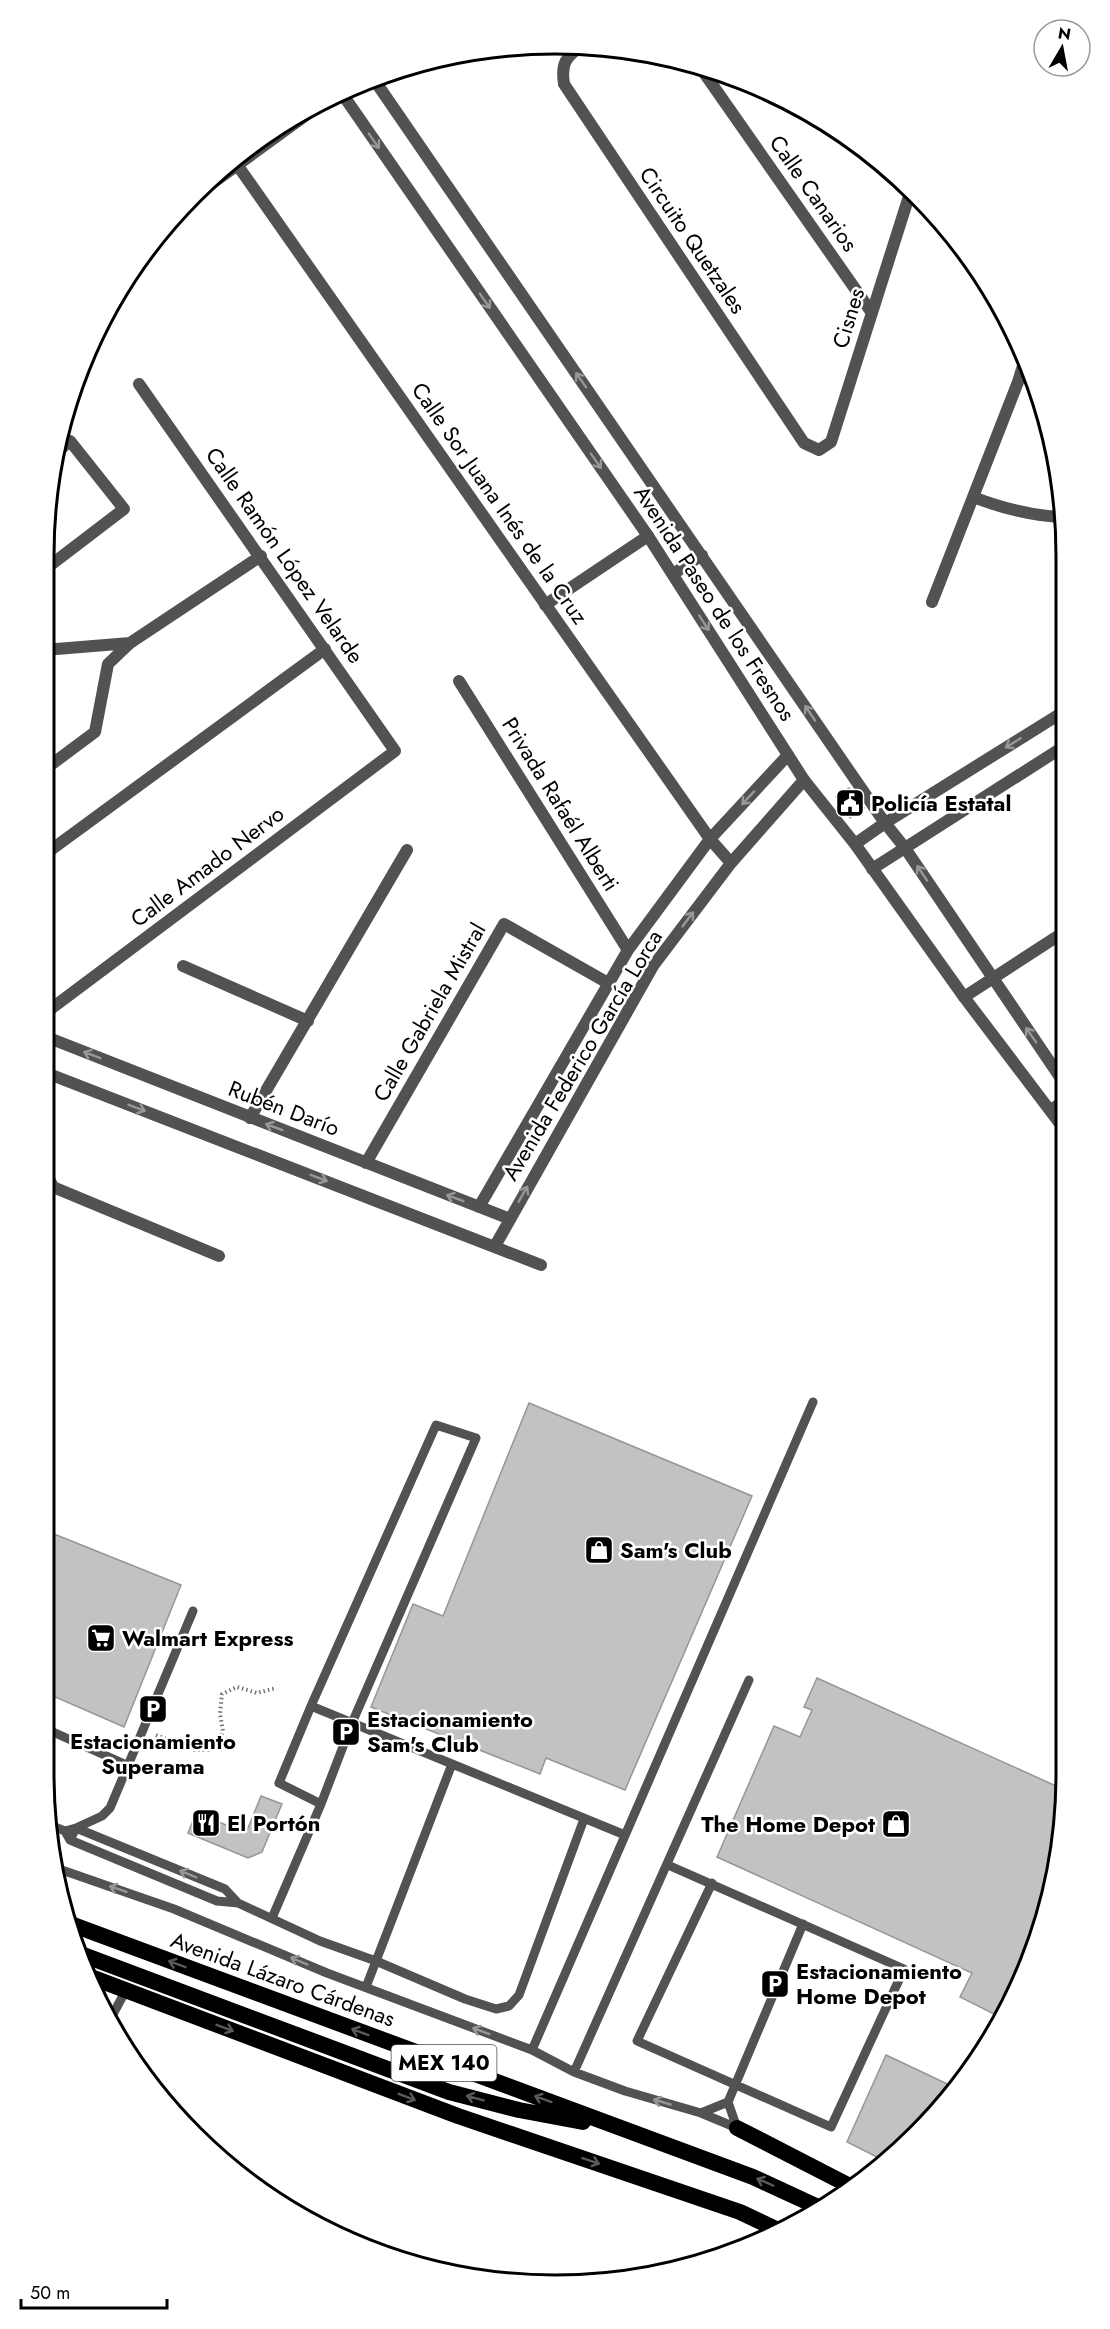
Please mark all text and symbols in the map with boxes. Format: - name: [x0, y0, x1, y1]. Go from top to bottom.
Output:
- north arrow: [1032, 18, 1092, 78]
- text: N: [1056, 21, 1073, 46]
- street label: Calle Canarios: [762, 128, 866, 258]
- one-way arrow: [368, 132, 380, 148]
- street label: Circuito Quetzales: [632, 160, 754, 320]
- street label: Cisnes: [824, 284, 872, 352]
- one-way arrow: [479, 292, 491, 308]
- one-way arrow: [575, 372, 587, 388]
- street label: Calle Sor Juana Inés de la Cruz: [404, 376, 596, 630]
- street label: Calle Ramón López Velarde: [198, 440, 372, 670]
- one-way arrow: [590, 452, 602, 469]
- street label: Avenida Paseo de los Fresnos: [627, 479, 803, 727]
- one-way arrow: [699, 614, 711, 631]
- one-way arrow: [804, 706, 816, 722]
- street label: Privada Rafaél Alberti: [495, 711, 627, 897]
- one-way arrow: [1005, 738, 1022, 750]
- public building icon: Policía Estatal: [834, 787, 866, 819]
- place label: Policía Estatal: [871, 787, 1011, 819]
- one-way arrow: [742, 790, 756, 805]
- street label: Calle Amado Nervo: [123, 798, 291, 934]
- one-way arrow: [916, 865, 928, 882]
- one-way arrow: [682, 912, 694, 928]
- street label: Calle Gabriela Mistral: [365, 917, 493, 1107]
- street label: Avenida Federico García Lorca: [494, 924, 670, 1186]
- one-way arrow: [1025, 1027, 1037, 1043]
- one-way arrow: [83, 1049, 102, 1060]
- street label: Rubén Darío: [224, 1072, 344, 1144]
- one-way arrow: [127, 1103, 146, 1114]
- one-way arrow: [265, 1120, 283, 1131]
- one-way arrow: [309, 1173, 328, 1184]
- one-way arrow: [518, 1186, 530, 1203]
- one-way arrow: [446, 1192, 465, 1203]
- shop icon: Sam's Club: [583, 1534, 615, 1566]
- place label: Sam's Club: [620, 1534, 732, 1566]
- supermarket icon: Walmart Express: [85, 1622, 117, 1654]
- place label: Walmart Express: [122, 1622, 294, 1654]
- parking icon: Estacionamiento Superama: [137, 1693, 169, 1725]
- place label: Estacionamiento Sam's Club: [367, 1703, 533, 1760]
- parking icon: Estacionamiento Sam's Club: [330, 1716, 362, 1748]
- place label: Estacionamiento Superama: [70, 1725, 236, 1782]
- restaurant icon: El Portón: [190, 1807, 222, 1839]
- place label: El Portón: [227, 1807, 321, 1839]
- place label: The Home Depot: [701, 1808, 875, 1840]
- shop icon: The Home Depot: [880, 1808, 912, 1840]
- one-way arrow: [180, 1868, 198, 1879]
- one-way arrow: [109, 1883, 128, 1894]
- street label: Avenida Lázaro Cárdenas: [166, 1924, 400, 2034]
- one-way arrow: [291, 1955, 309, 1966]
- place label: Estacionamiento Home Depot: [796, 1955, 962, 2012]
- one-way arrow: [168, 1957, 187, 1968]
- parking icon: Estacionamiento Home Depot: [759, 1968, 791, 2000]
- one-way arrow: [215, 2023, 233, 2034]
- one-way arrow: [351, 2025, 370, 2036]
- one-way arrow: [473, 2025, 491, 2036]
- road number: MEX 140: [392, 2045, 496, 2081]
- one-way arrow: [397, 2092, 416, 2103]
- one-way arrow: [465, 2092, 484, 2104]
- one-way arrow: [534, 2093, 553, 2104]
- one-way arrow: [653, 2096, 672, 2107]
- one-way arrow: [581, 2157, 600, 2168]
- one-way arrow: [756, 2176, 774, 2188]
- scale bar: [21, 2272, 166, 2310]
- text: 50 m: [30, 2280, 70, 2306]

